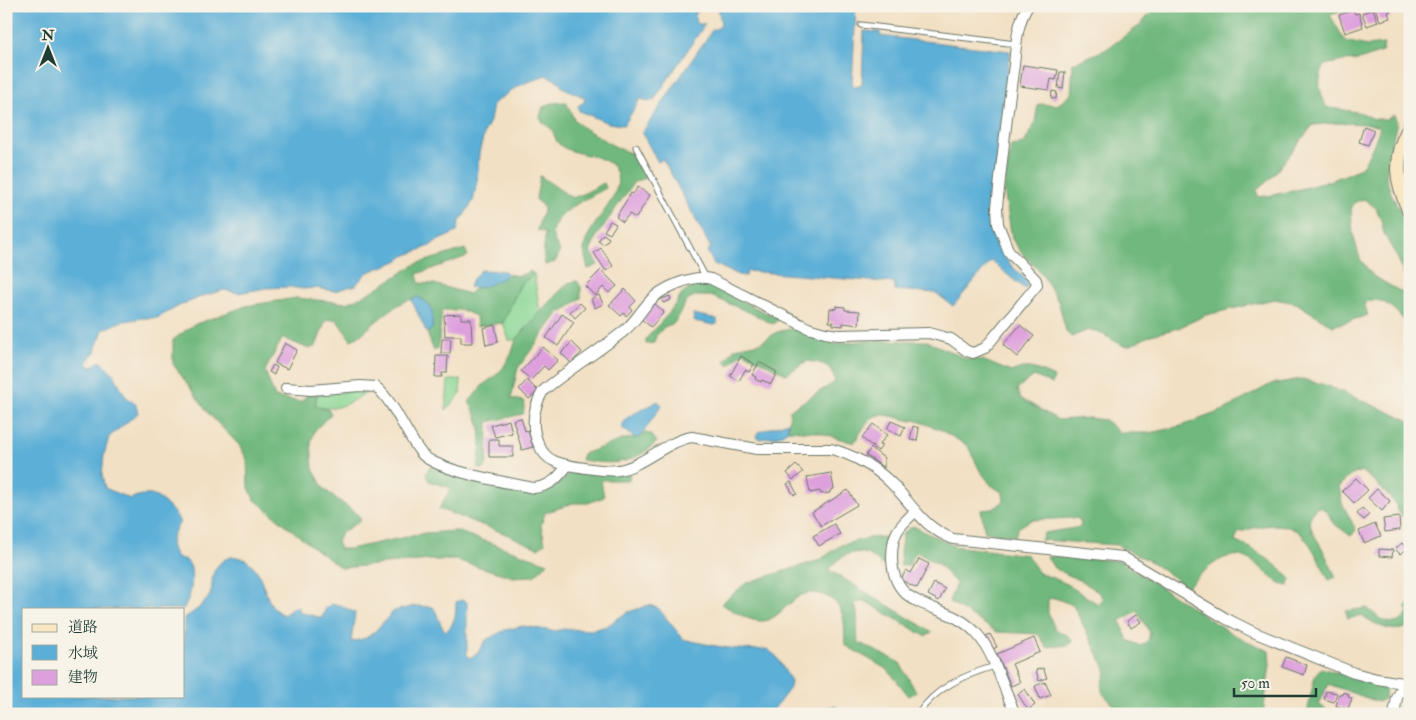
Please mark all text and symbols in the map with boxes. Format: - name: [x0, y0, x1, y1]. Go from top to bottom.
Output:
- north arrow: [22, 22, 72, 72]
- text: N: [41, 27, 55, 44]
- legend: [22, 608, 185, 698]
- text: 道路: [68, 618, 98, 637]
- text: 水域: [68, 644, 98, 663]
- scale bar: [1234, 665, 1316, 697]
- text: 建物: [68, 668, 98, 687]
- text: 50 m: [1241, 674, 1270, 693]

